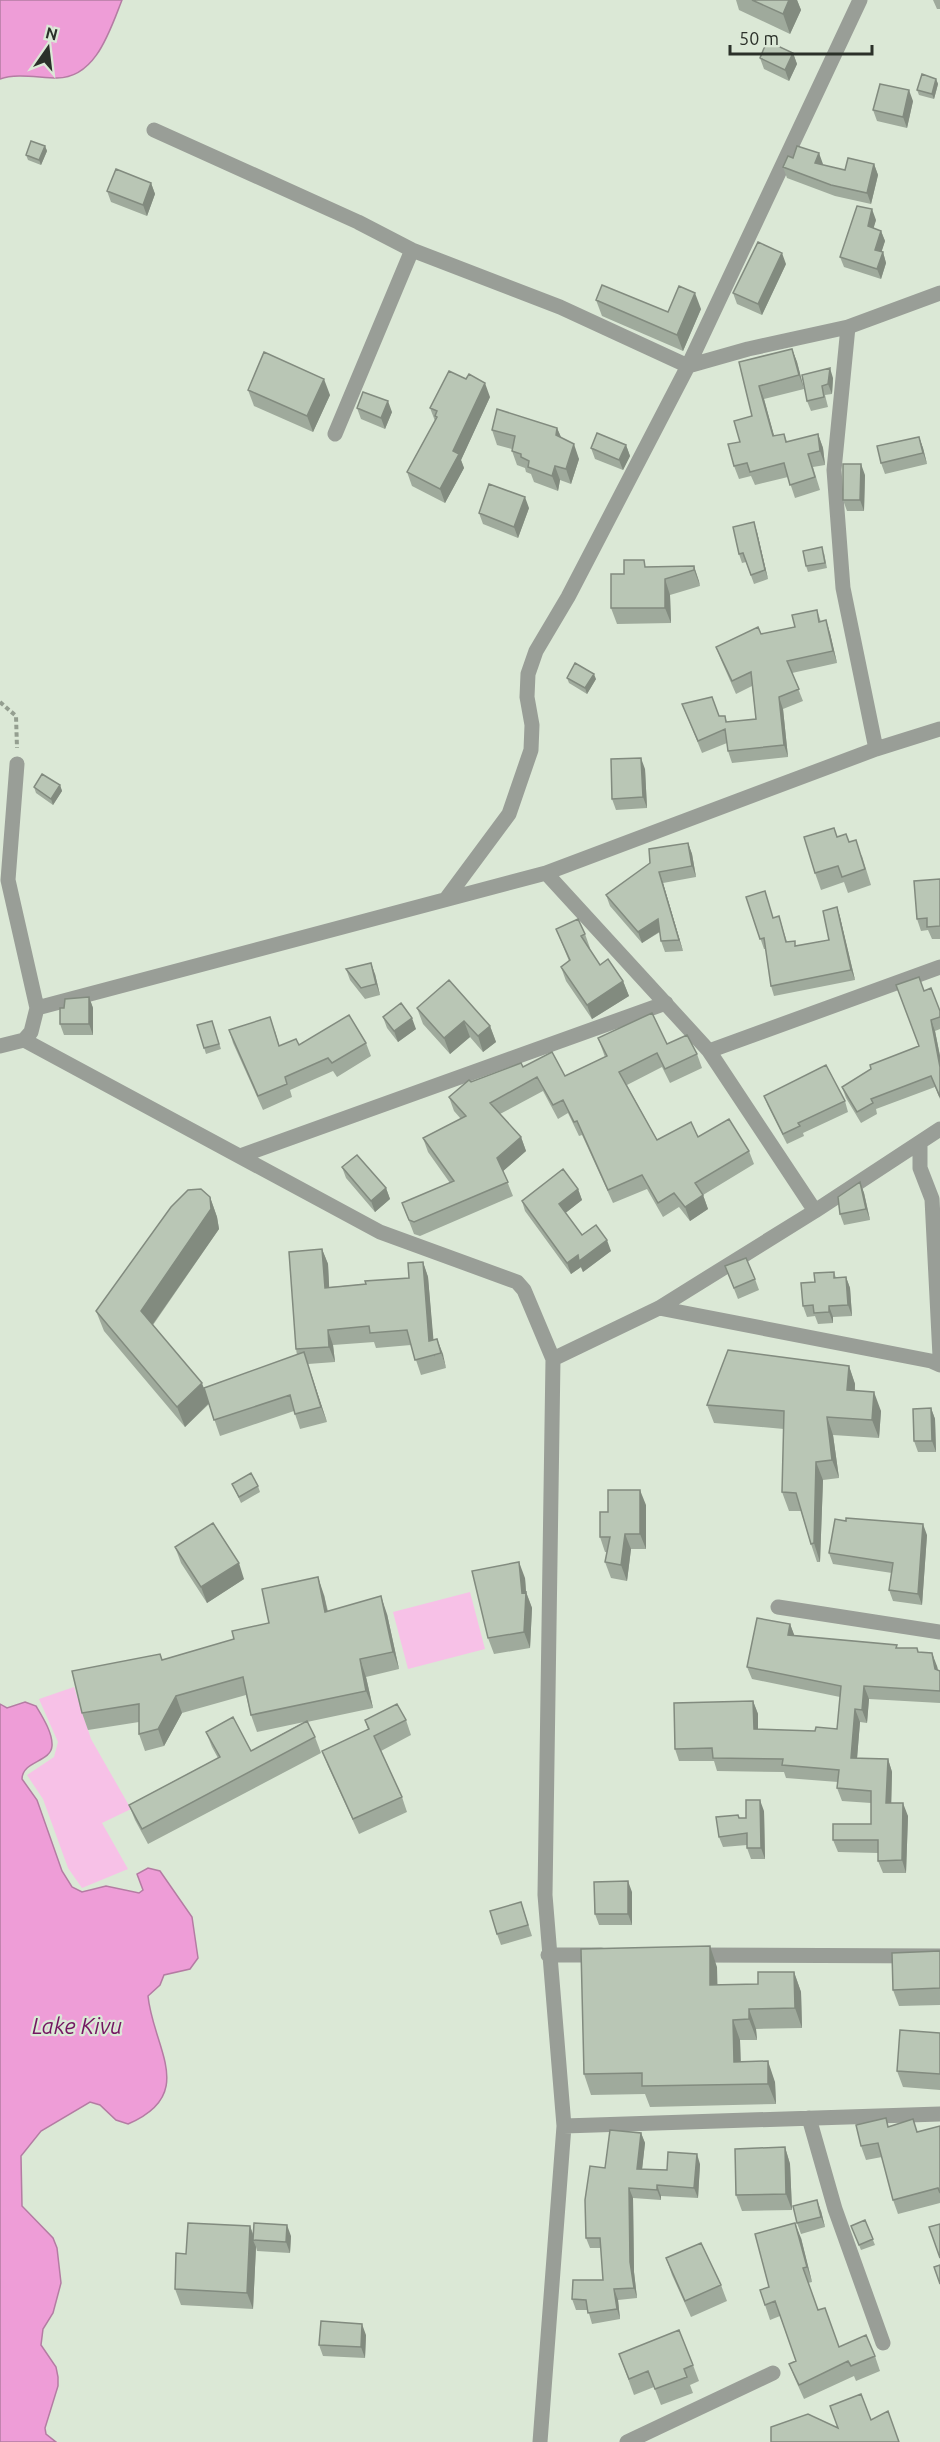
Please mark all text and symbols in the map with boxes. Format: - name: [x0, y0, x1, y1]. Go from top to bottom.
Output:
- north arrow: [18, 18, 78, 78]
- scale bar: [730, 18, 872, 56]
- text: N: [44, 23, 60, 44]
- text: 50 m: [739, 28, 779, 48]
- water label: Lake Kivu: [32, 2013, 122, 2038]

